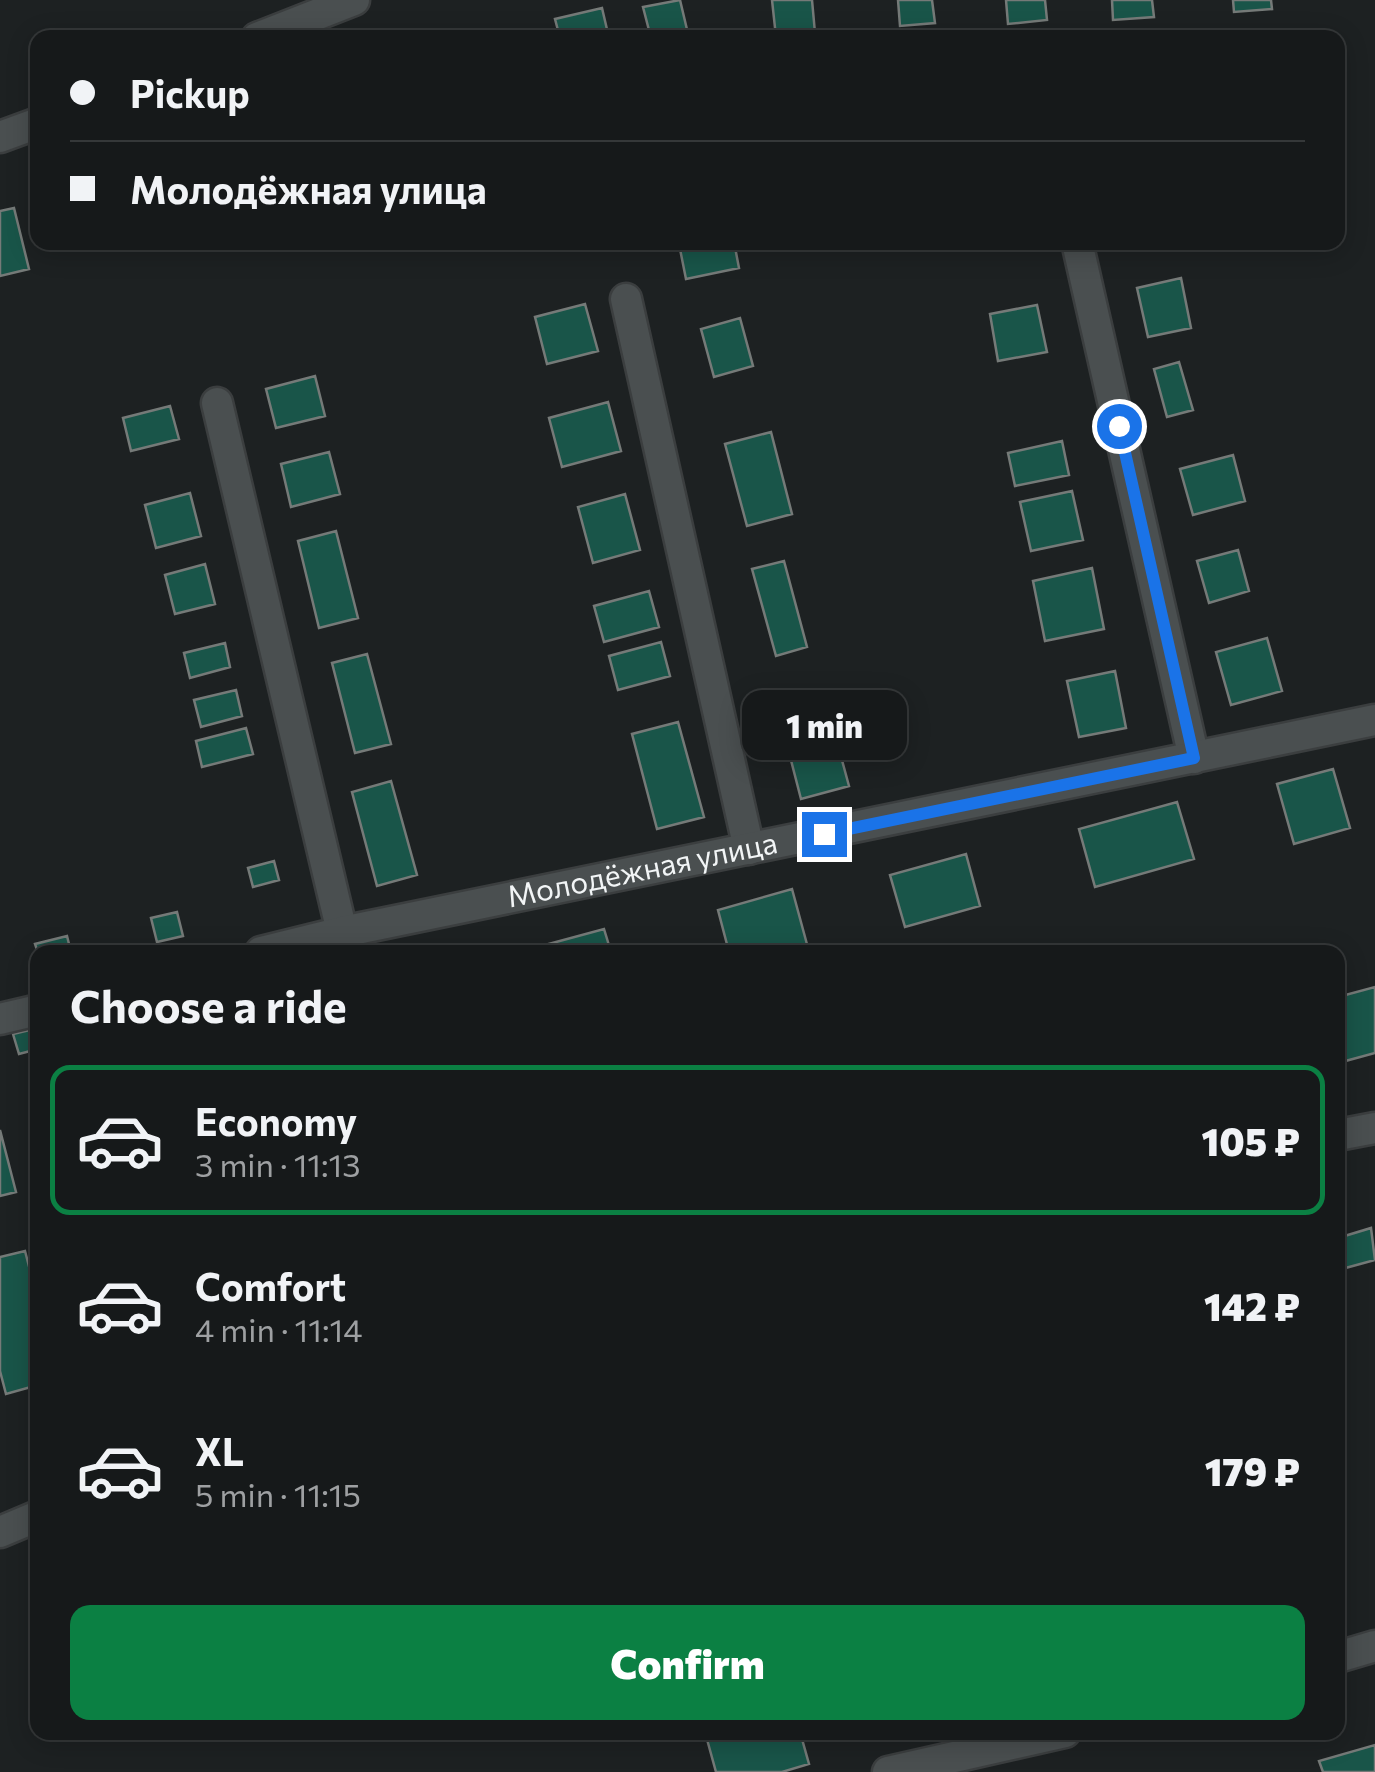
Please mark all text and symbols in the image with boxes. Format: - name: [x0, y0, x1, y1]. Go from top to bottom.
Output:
- text: Pickup: [130, 69, 250, 116]
- text: Молодёжная улица: [130, 165, 487, 212]
- route start: [1097, 404, 1142, 449]
- callout: 1 min: [742, 689, 906, 759]
- text: 1 min: [786, 705, 863, 745]
- route end: [802, 812, 847, 857]
- street label: Молодёжная улица: [503, 822, 780, 914]
- text: Choose a ride: [70, 977, 347, 1032]
- icon: car: [75, 1095, 165, 1185]
- text: Economy: [195, 1097, 357, 1144]
- text: 105 ₽: [1201, 1117, 1300, 1164]
- text: 3 min · 11:13: [195, 1144, 361, 1184]
- icon: car: [75, 1260, 165, 1350]
- text: Comfort: [195, 1262, 346, 1309]
- text: 142 ₽: [1204, 1282, 1300, 1329]
- text: 4 min · 11:14: [195, 1309, 362, 1349]
- icon: car: [75, 1425, 165, 1515]
- text: XL: [195, 1427, 244, 1474]
- text: 179 ₽: [1205, 1447, 1300, 1494]
- text: 5 min · 11:15: [195, 1474, 361, 1514]
- button: Confirm: [70, 1605, 1305, 1720]

